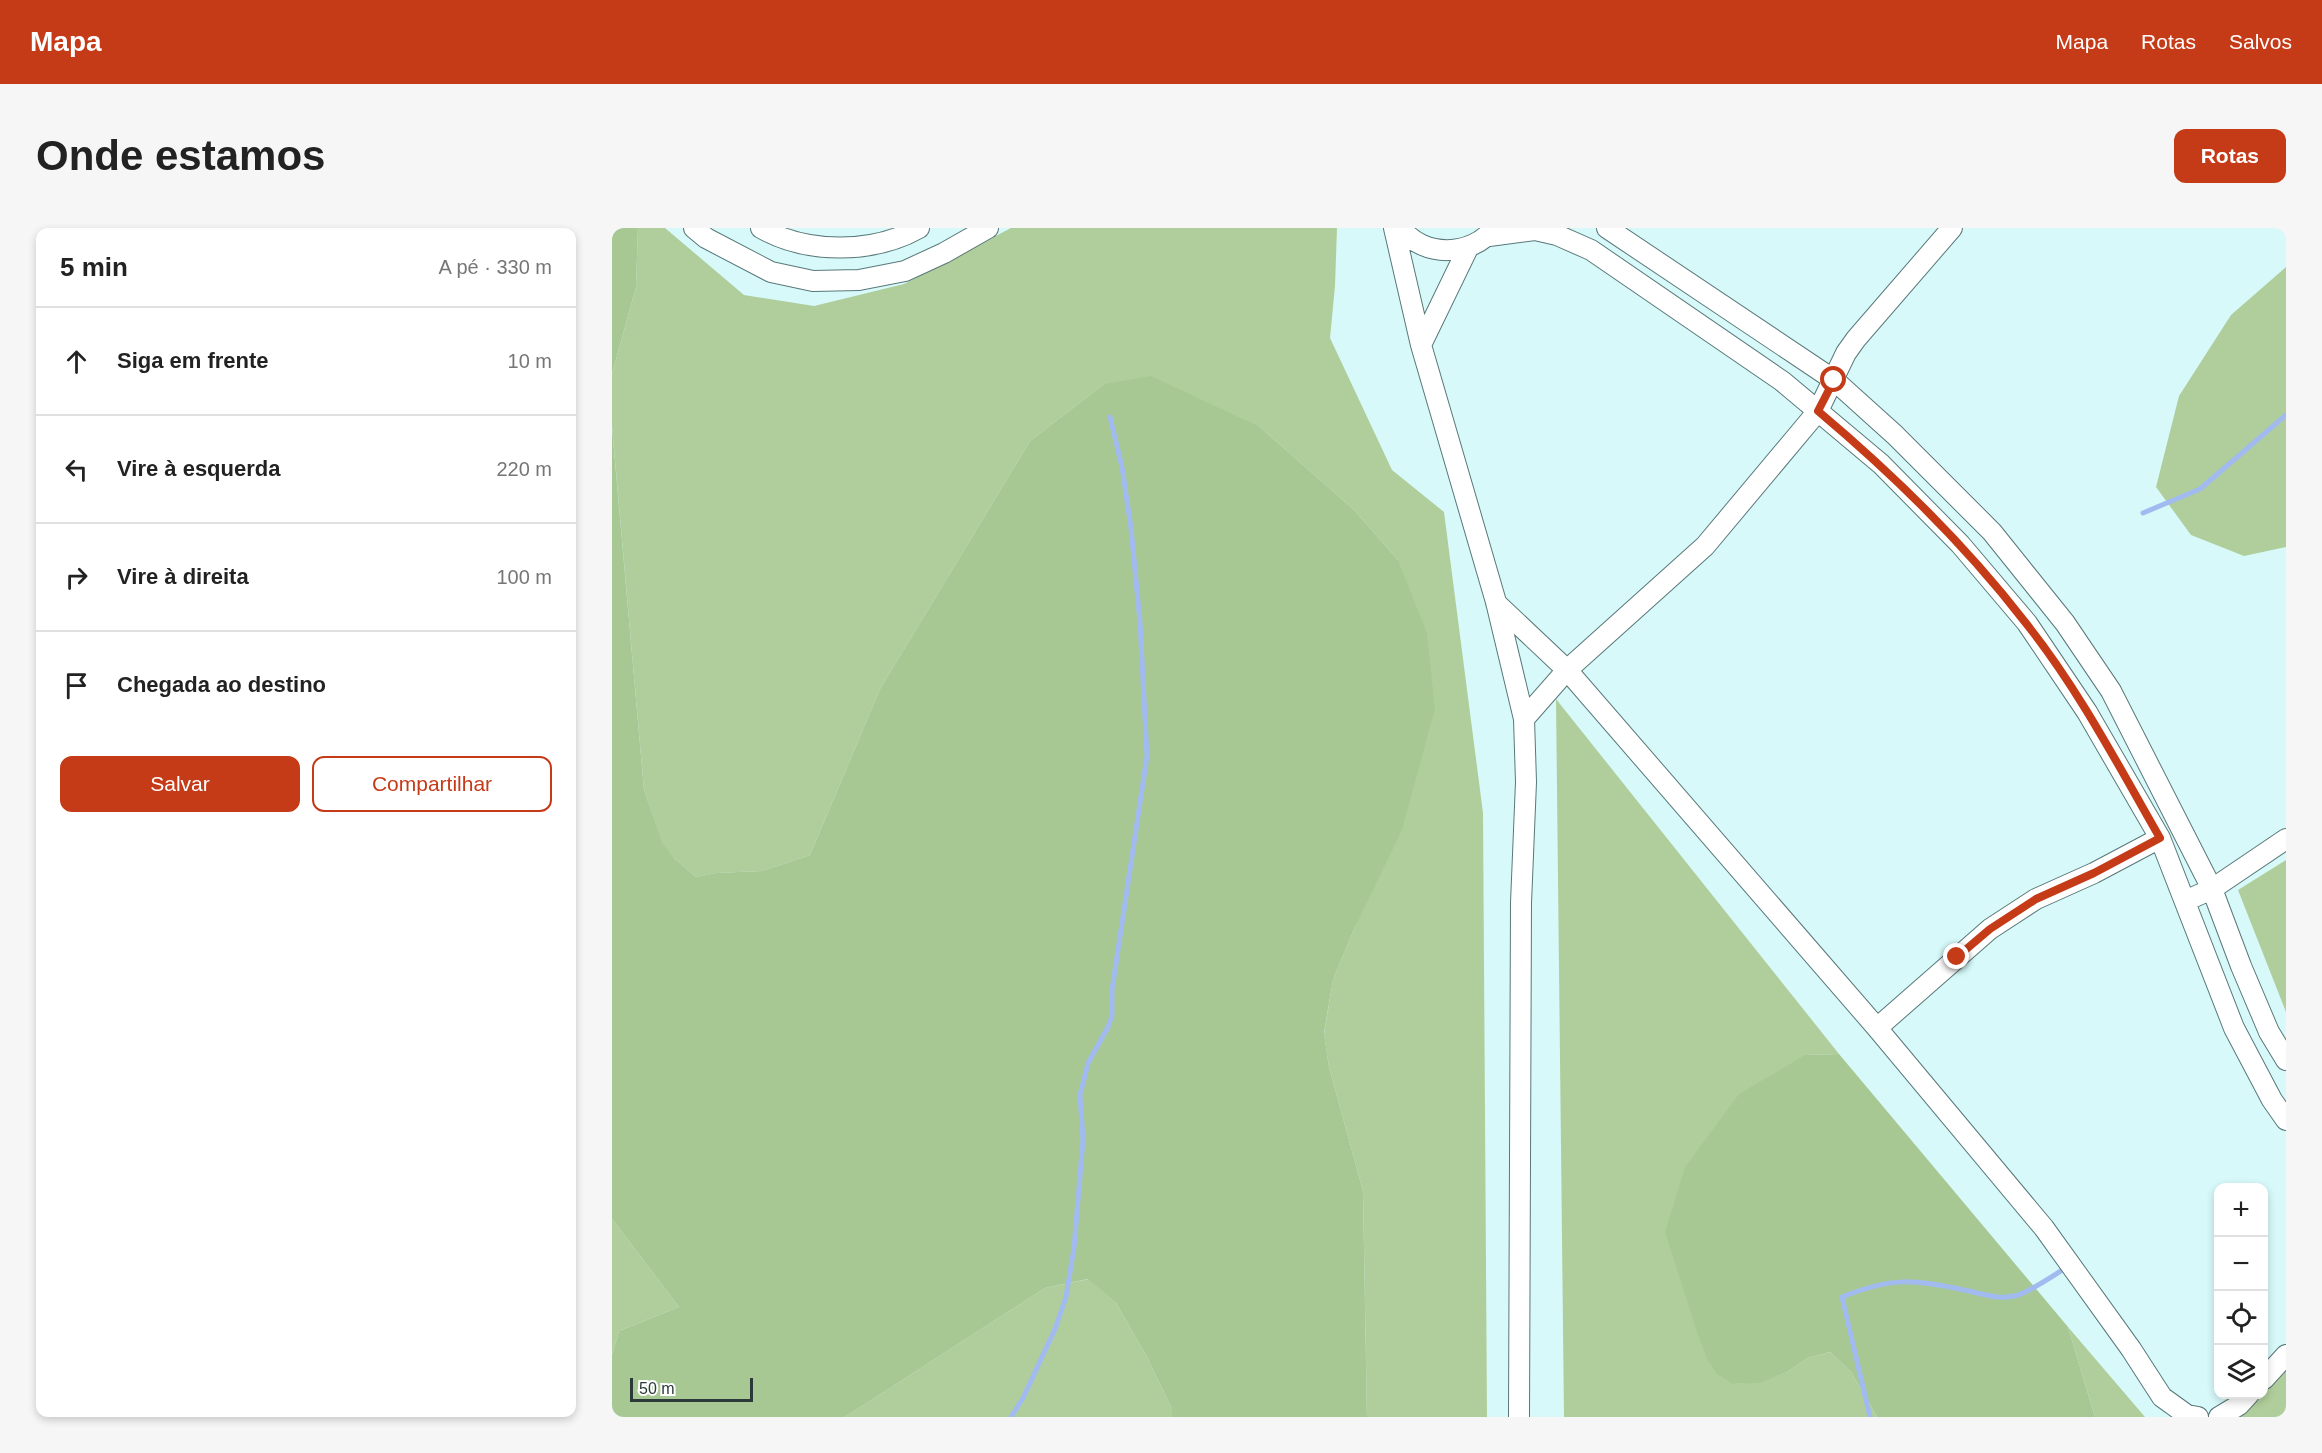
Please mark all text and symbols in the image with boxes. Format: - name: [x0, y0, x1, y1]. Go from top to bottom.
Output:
- text: Mapa: [30, 26, 102, 57]
- text: Mapa: [2056, 30, 2108, 53]
- text: Rotas: [2141, 30, 2196, 53]
- text: Salvos: [2229, 30, 2292, 53]
- button: Rotas: [2174, 129, 2286, 183]
- text: Onde estamos: [36, 132, 325, 179]
- text: 5 min: [60, 252, 128, 282]
- text: A pé · 330 m: [439, 256, 552, 278]
- icon: ahead: [60, 345, 93, 378]
- text: Siga em frente: [117, 348, 269, 373]
- text: 10 m: [508, 350, 552, 372]
- route start: [1820, 366, 1846, 392]
- icon: left: [60, 453, 93, 486]
- text: Vire à esquerda: [117, 456, 280, 481]
- text: 220 m: [496, 458, 552, 480]
- icon: right: [60, 561, 93, 594]
- text: Vire à direita: [117, 564, 249, 589]
- text: 100 m: [496, 566, 552, 588]
- icon: arrive: [60, 669, 93, 702]
- text: Chegada ao destino: [117, 672, 326, 697]
- button: Salvar: [60, 756, 300, 812]
- button: Compartilhar: [312, 756, 552, 812]
- route end: [1943, 943, 1969, 969]
- map controls: [2214, 1183, 2268, 1399]
- button: +: [2214, 1183, 2268, 1237]
- button: −: [2214, 1237, 2268, 1291]
- button: locate: [2214, 1291, 2268, 1345]
- button: layers: [2214, 1345, 2268, 1399]
- scale bar: [630, 1375, 753, 1402]
- text: 50 m: [639, 1380, 675, 1397]

